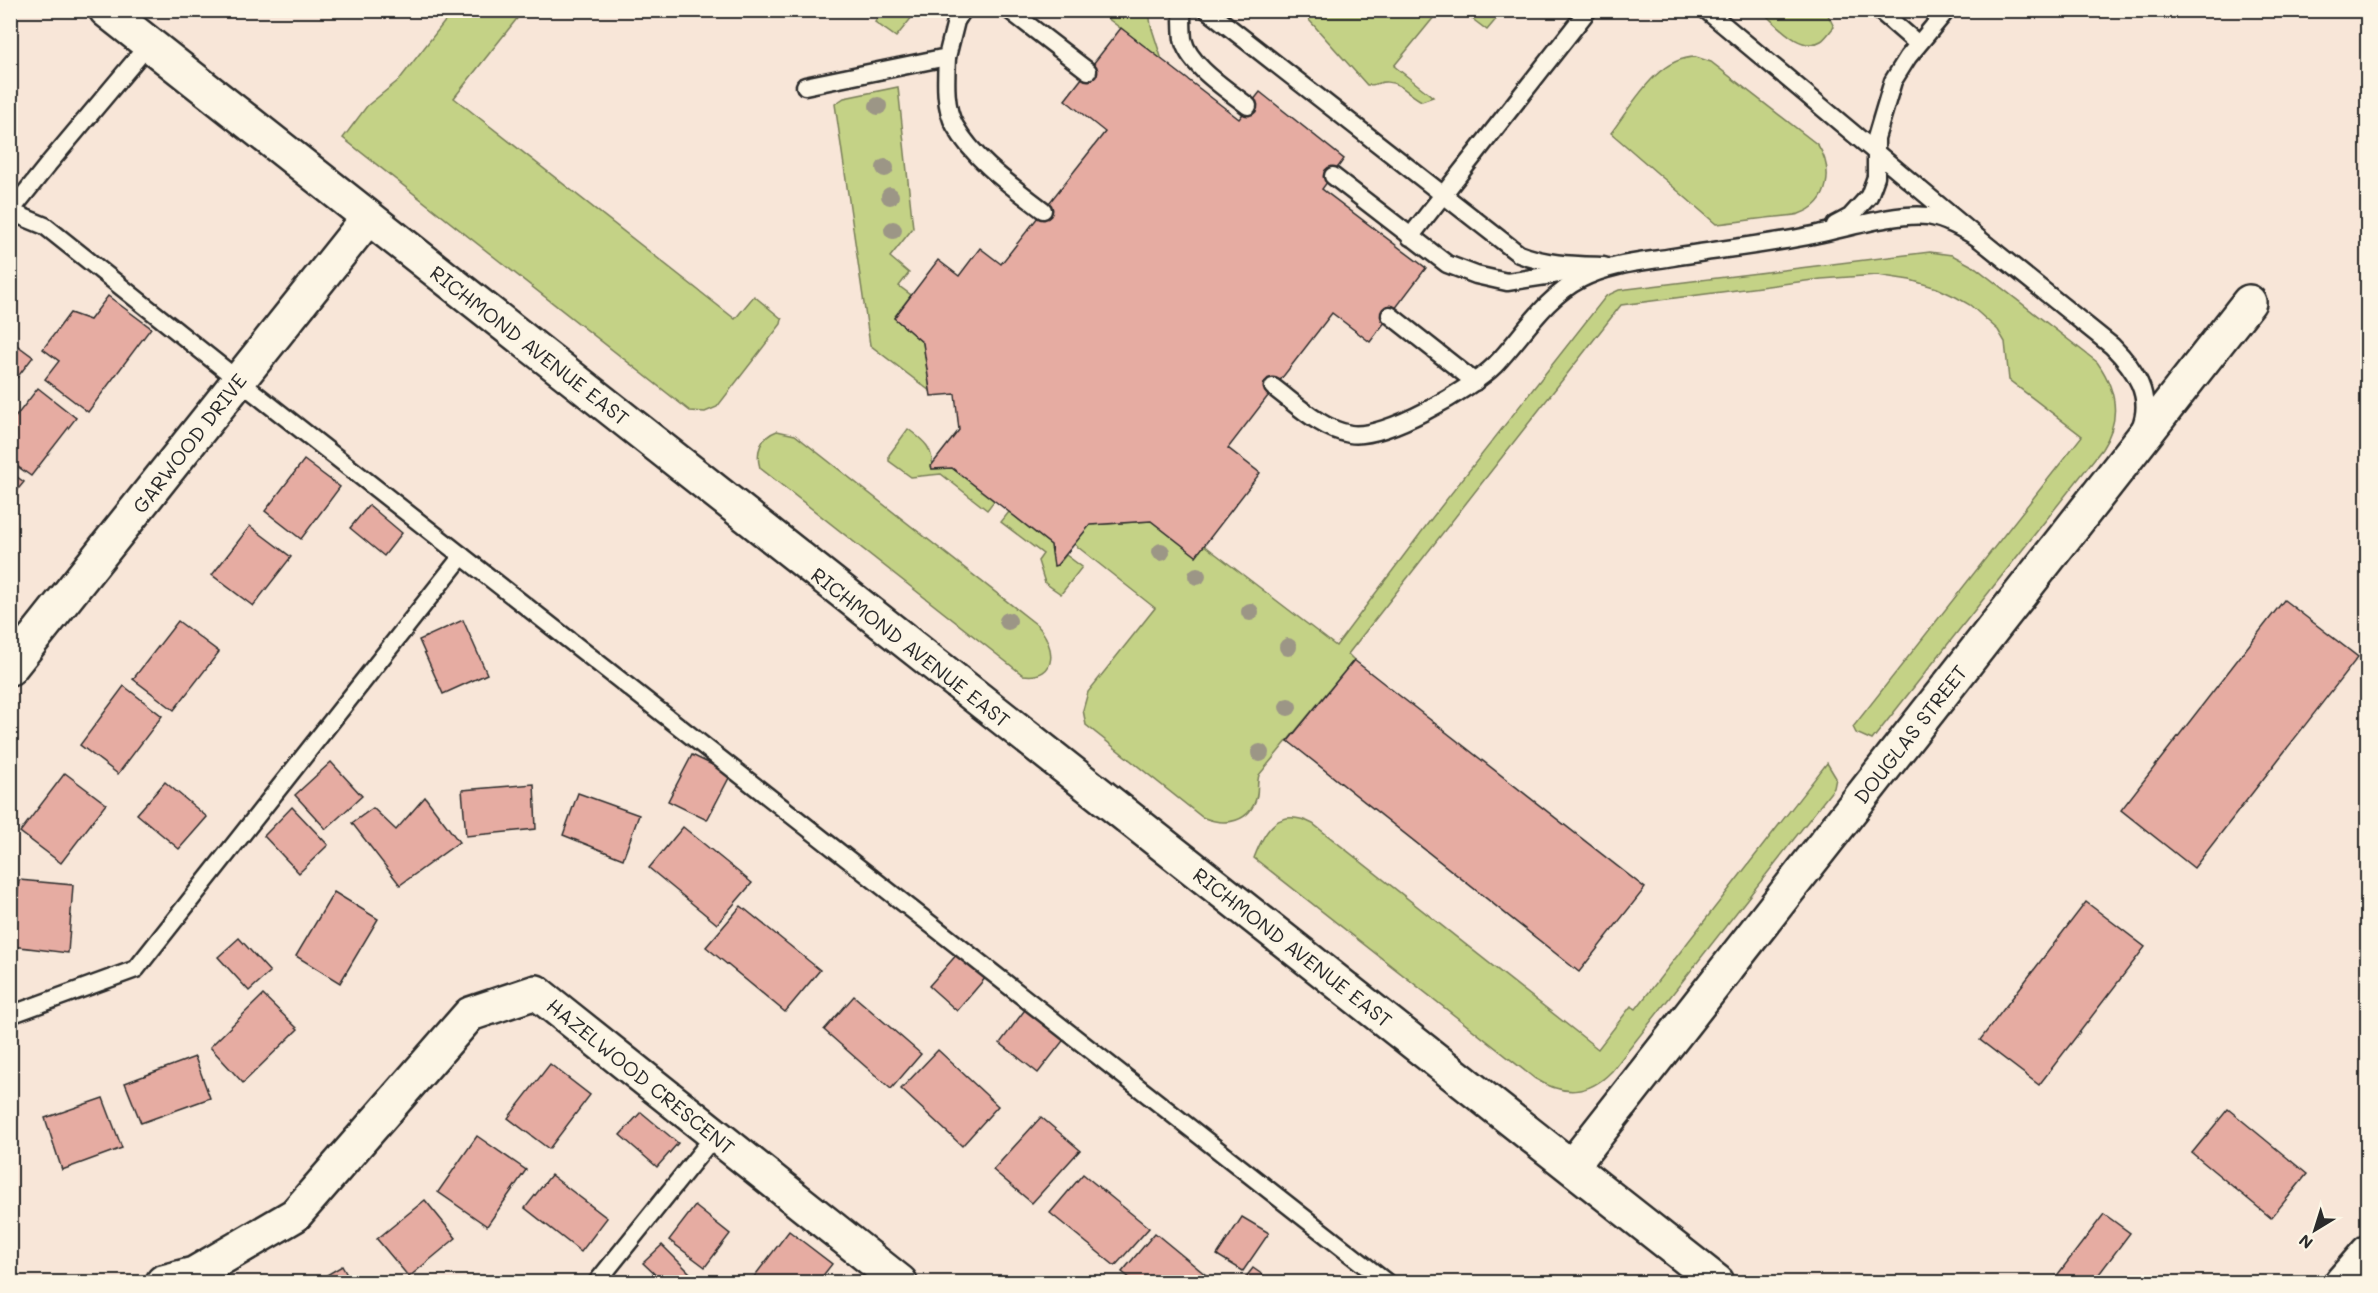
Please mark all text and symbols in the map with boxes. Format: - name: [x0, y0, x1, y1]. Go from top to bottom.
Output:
- street label: RICHMOND AVENUE EAST: [425, 259, 635, 431]
- street label: GARWOOD DRIVE: [126, 368, 252, 518]
- street label: RICHMOND AVENUE EAST: [806, 561, 1016, 733]
- street label: DOUGLAS STREET: [1848, 659, 1972, 809]
- street label: RICHMOND AVENUE EAST: [1188, 861, 1398, 1033]
- street label: HAZELWOOD CRESCENT: [542, 992, 740, 1160]
- north arrow: [2285, 1200, 2345, 1260]
- text: N: [2294, 1230, 2317, 1254]

